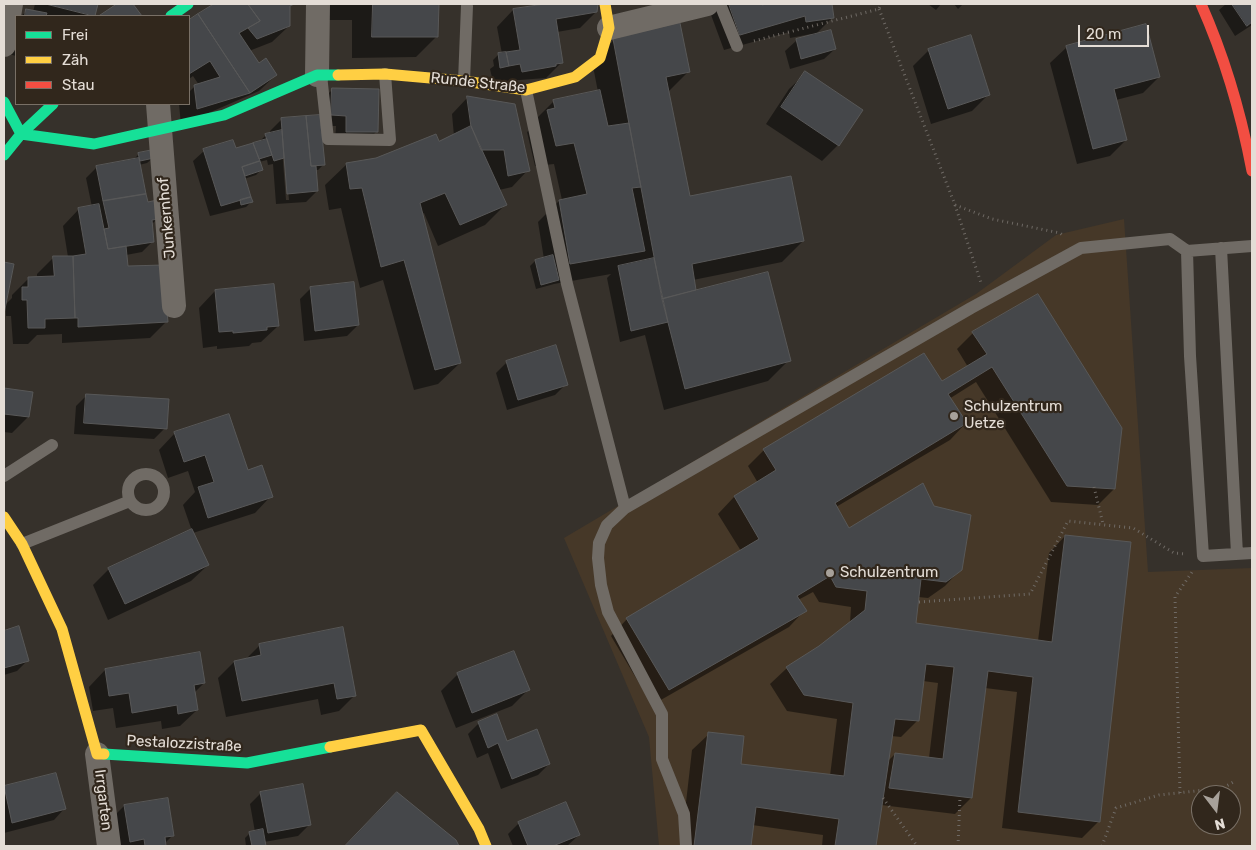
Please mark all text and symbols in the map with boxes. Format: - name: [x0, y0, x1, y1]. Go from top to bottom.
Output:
- legend: [15, 15, 190, 105]
- scale bar: [1081, 15, 1152, 47]
- text: 20 m: [1086, 25, 1121, 43]
- text: Frei: [62, 26, 88, 44]
- text: Zäh: [62, 51, 88, 69]
- street label: Runde Straße: [430, 69, 526, 97]
- text: Stau: [62, 76, 95, 94]
- street label: Junkernhof: [154, 177, 180, 259]
- place label: Schulzentrum Uetze: [964, 398, 1062, 433]
- marker: Schulzentrum Uetze: [948, 410, 960, 422]
- place label: Schulzentrum: [840, 564, 938, 582]
- marker: Schulzentrum: [824, 567, 836, 579]
- street label: Pestalozzistraße: [126, 732, 242, 756]
- street label: Irrgarten: [90, 768, 116, 832]
- north arrow: [1191, 785, 1241, 835]
- text: N: [1213, 814, 1227, 834]

